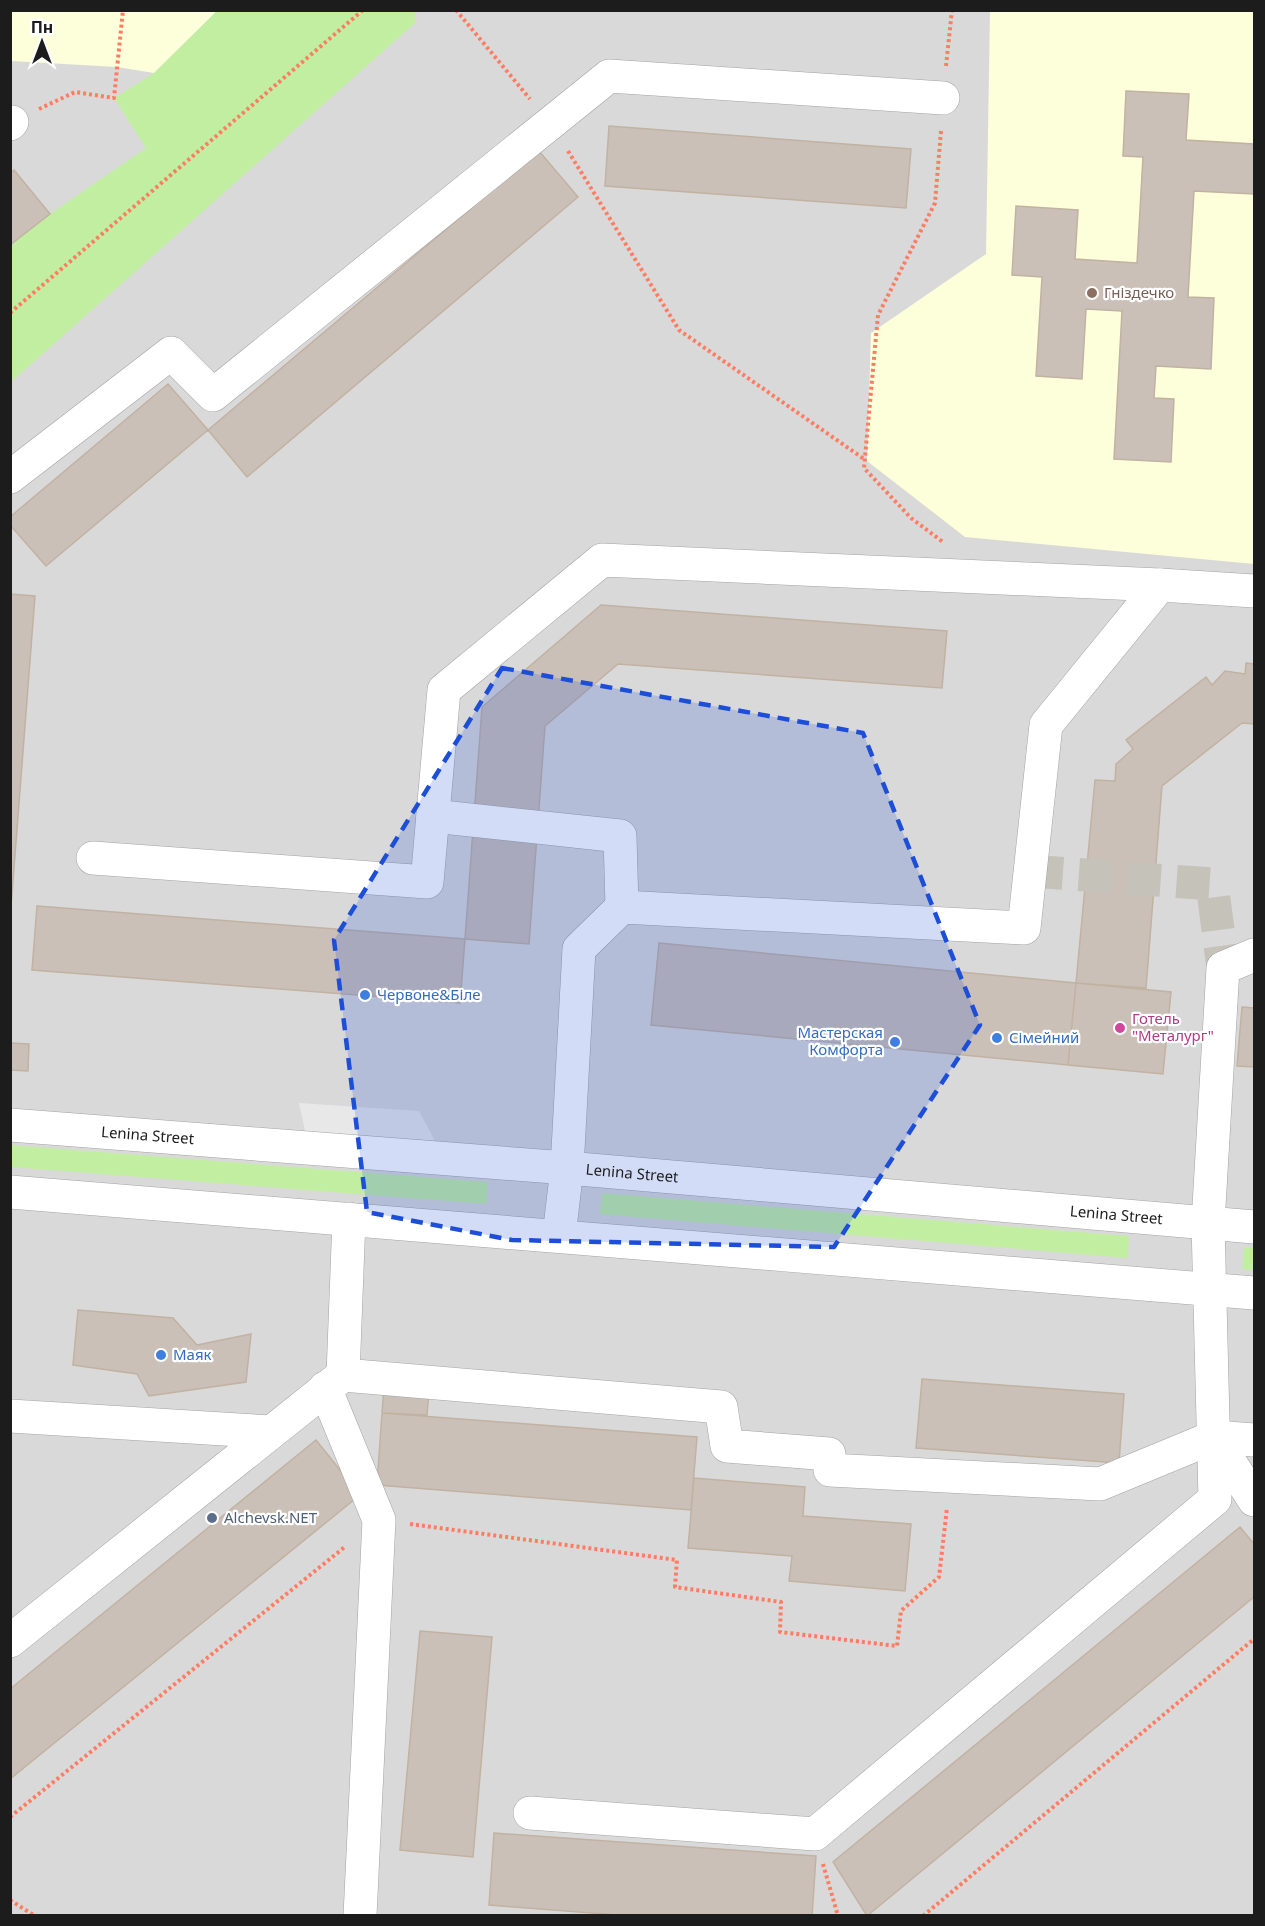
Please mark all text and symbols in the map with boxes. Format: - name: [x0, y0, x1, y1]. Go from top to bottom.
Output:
- north arrow: [12, 12, 72, 72]
- text: Пн: [31, 16, 53, 38]
- place label: Гніздечко: [1104, 282, 1174, 302]
- marker: Гніздечко: [1085, 286, 1099, 300]
- place label: Червоне&Біле: [377, 984, 480, 1004]
- marker: Червоне&Біле: [358, 988, 372, 1002]
- place label: Готель "Металург": [1132, 1008, 1214, 1045]
- marker: Готель "Металург": [1113, 1021, 1127, 1035]
- place label: Мастерская Комфорта: [797, 1022, 883, 1059]
- place label: Сімейний: [1009, 1027, 1079, 1047]
- marker: Сімейний: [990, 1031, 1004, 1045]
- marker: Мастерская Комфорта: [888, 1035, 902, 1049]
- street label: Lenina Street: [101, 1121, 195, 1148]
- street label: Lenina Street: [585, 1159, 680, 1187]
- street label: Lenina Street: [1069, 1200, 1164, 1228]
- place label: Маяк: [173, 1344, 212, 1364]
- marker: Маяк: [154, 1348, 168, 1362]
- place label: Alchevsk.NET: [224, 1507, 318, 1527]
- marker: Alchevsk.NET: [205, 1511, 219, 1525]

